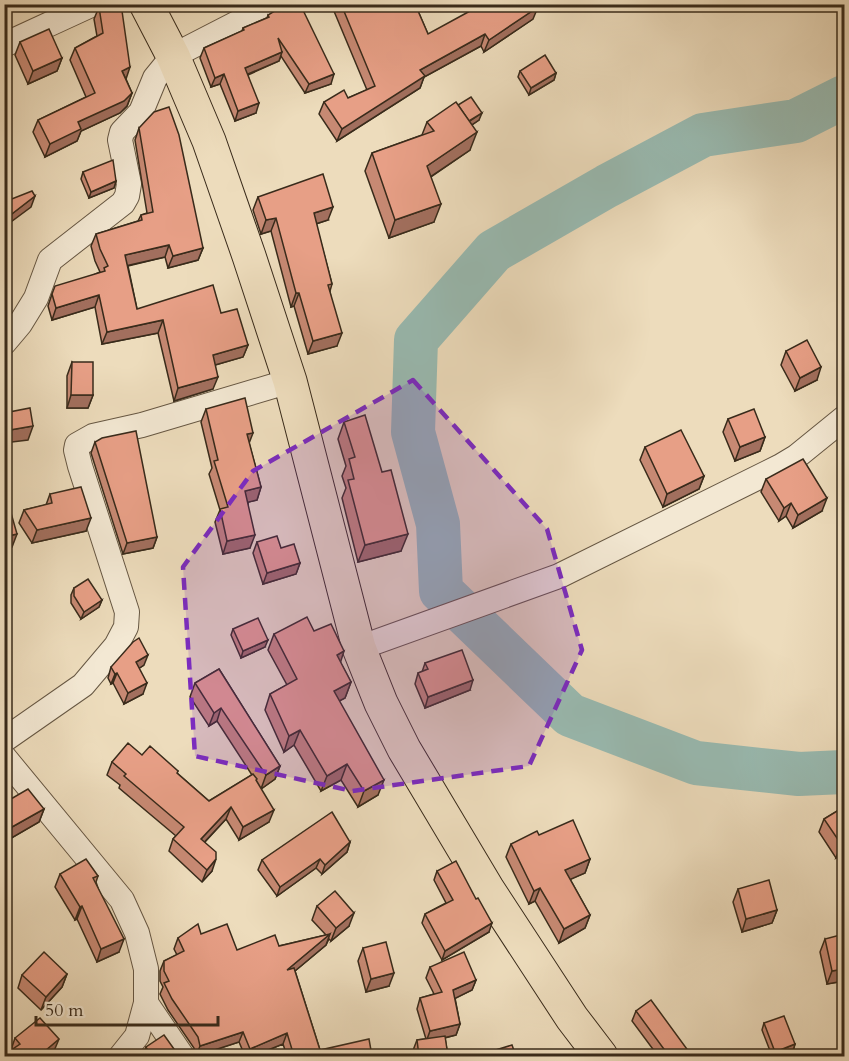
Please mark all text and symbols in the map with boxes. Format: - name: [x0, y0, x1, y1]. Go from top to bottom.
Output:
- scale bar: [36, 989, 218, 1027]
- text: 50 m: [45, 998, 84, 1023]

